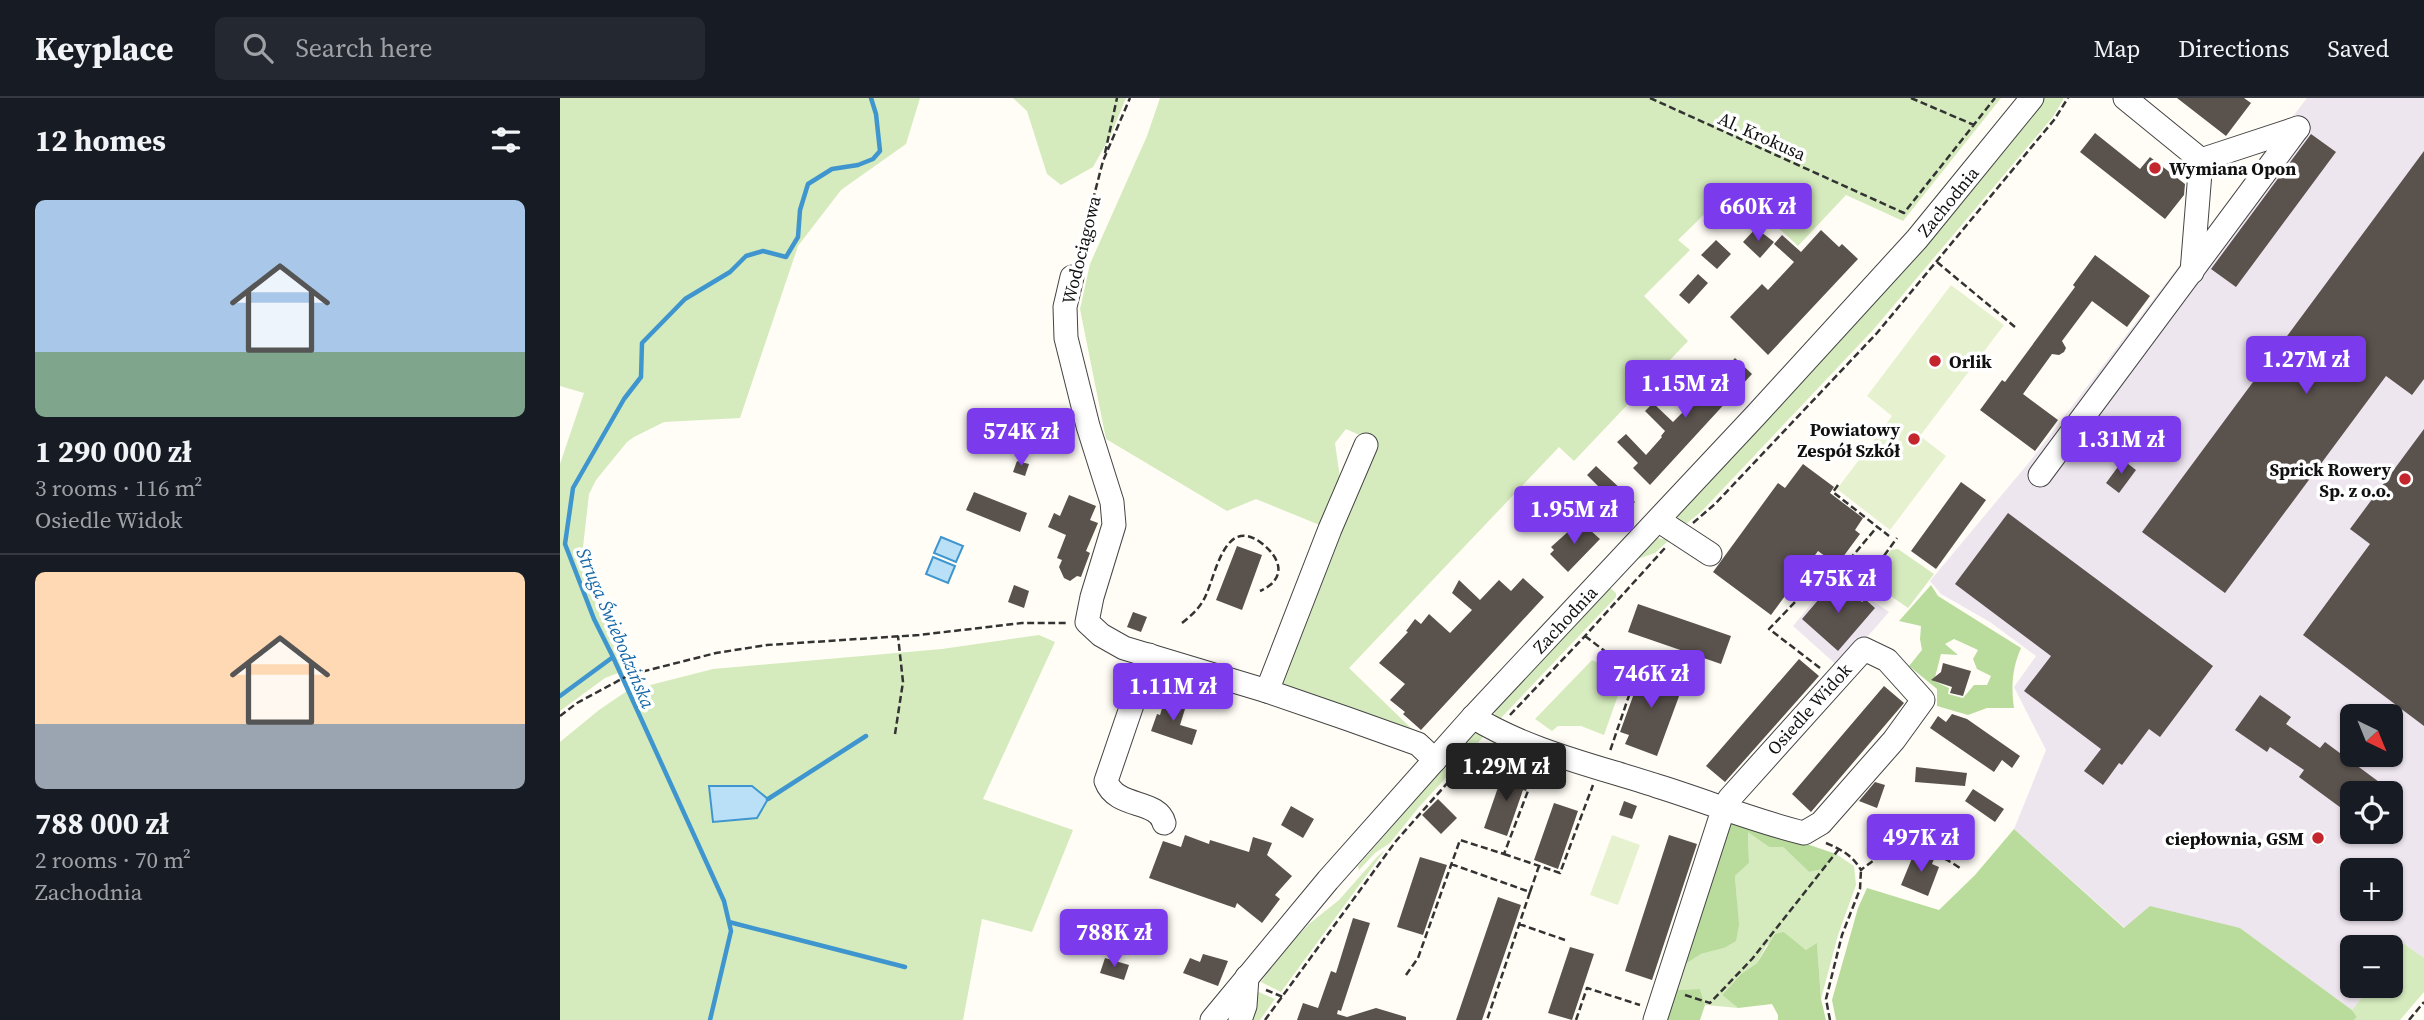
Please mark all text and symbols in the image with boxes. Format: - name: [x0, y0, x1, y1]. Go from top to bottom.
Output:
- search box: [215, 17, 705, 80]
- text: Keyplace: [35, 26, 173, 71]
- icon: search: [239, 29, 277, 67]
- text: Search here: [295, 30, 433, 66]
- text: Map: [2093, 32, 2140, 65]
- text: Directions: [2178, 32, 2289, 65]
- text: Saved: [2327, 32, 2389, 65]
- street label: Al. Krokusa: [1714, 106, 1810, 167]
- text: 12 homes: [35, 120, 166, 161]
- icon: filters: [487, 121, 525, 159]
- place label: Wymiana Opon: [2169, 156, 2296, 181]
- street label: Zachodnia: [1911, 160, 1985, 242]
- marker: Wymiana Opon: [2147, 160, 2163, 176]
- pin: 660K zł: [1693, 184, 1823, 243]
- text: 660K zł: [1720, 190, 1796, 222]
- street label: Wodociągowa: [1055, 192, 1107, 307]
- icon: home: [217, 245, 343, 371]
- pin: 1.27M zł: [2234, 336, 2378, 396]
- text: 1.27M zł: [2262, 343, 2350, 375]
- place label: Orlik: [1949, 349, 1992, 374]
- marker: Orlik: [1927, 353, 1943, 369]
- pin: 1.15M zł: [1613, 360, 1757, 420]
- text: 1.15M zł: [1641, 367, 1729, 399]
- pin: 574K zł: [956, 408, 1086, 468]
- text: 574K zł: [983, 415, 1059, 447]
- pin: 1.31M zł: [2049, 416, 2193, 476]
- place label: Powiatowy Zespół Szkół: [1797, 417, 1900, 463]
- text: 1.31M zł: [2077, 423, 2165, 455]
- text: 1 290 000 zł: [35, 431, 192, 472]
- marker: Powiatowy Zespół Szkół: [1906, 431, 1922, 447]
- place label: Sprick Rowery Sp. z o.o.: [2270, 457, 2391, 503]
- marker: Sprick Rowery Sp. z o.o.: [2397, 471, 2413, 487]
- text: 3 rooms · 116 m²: [35, 472, 202, 504]
- pin: 1.95M zł: [1502, 486, 1646, 546]
- text: 1.95M zł: [1530, 493, 1618, 525]
- text: Osiedle Widok: [35, 504, 183, 536]
- water label: Struga Świebodzińska: [570, 544, 662, 712]
- pin: 475K zł: [1773, 556, 1903, 615]
- text: 475K zł: [1800, 562, 1876, 594]
- street label: Zachodnia: [1527, 579, 1603, 658]
- icon: home: [217, 617, 343, 743]
- pin: 746K zł: [1586, 650, 1716, 710]
- text: 746K zł: [1613, 657, 1689, 689]
- street label: Osiedle Widok: [1761, 658, 1857, 760]
- pin: 1.11M zł: [1101, 664, 1245, 723]
- text: 1.11M zł: [1129, 670, 1217, 702]
- north arrow: [2340, 704, 2403, 766]
- map controls: [2340, 704, 2403, 998]
- pin: 1.29M zł: [1434, 744, 1578, 803]
- text: 1.29M zł: [1462, 750, 1550, 782]
- button: locate: [2340, 781, 2403, 844]
- text: 788 000 zł: [35, 803, 169, 844]
- pin: 497K zł: [1856, 814, 1986, 874]
- text: 497K zł: [1883, 821, 1959, 853]
- place label: ciepłownia, GSM: [2165, 826, 2304, 851]
- marker: ciepłownia, GSM: [2310, 830, 2326, 846]
- text: 2 rooms · 70 m²: [35, 844, 191, 876]
- button: +: [2340, 858, 2403, 921]
- text: Zachodnia: [35, 876, 142, 908]
- pin: 788K zł: [1049, 910, 1179, 969]
- text: 788K zł: [1076, 916, 1152, 948]
- button: −: [2340, 935, 2403, 998]

